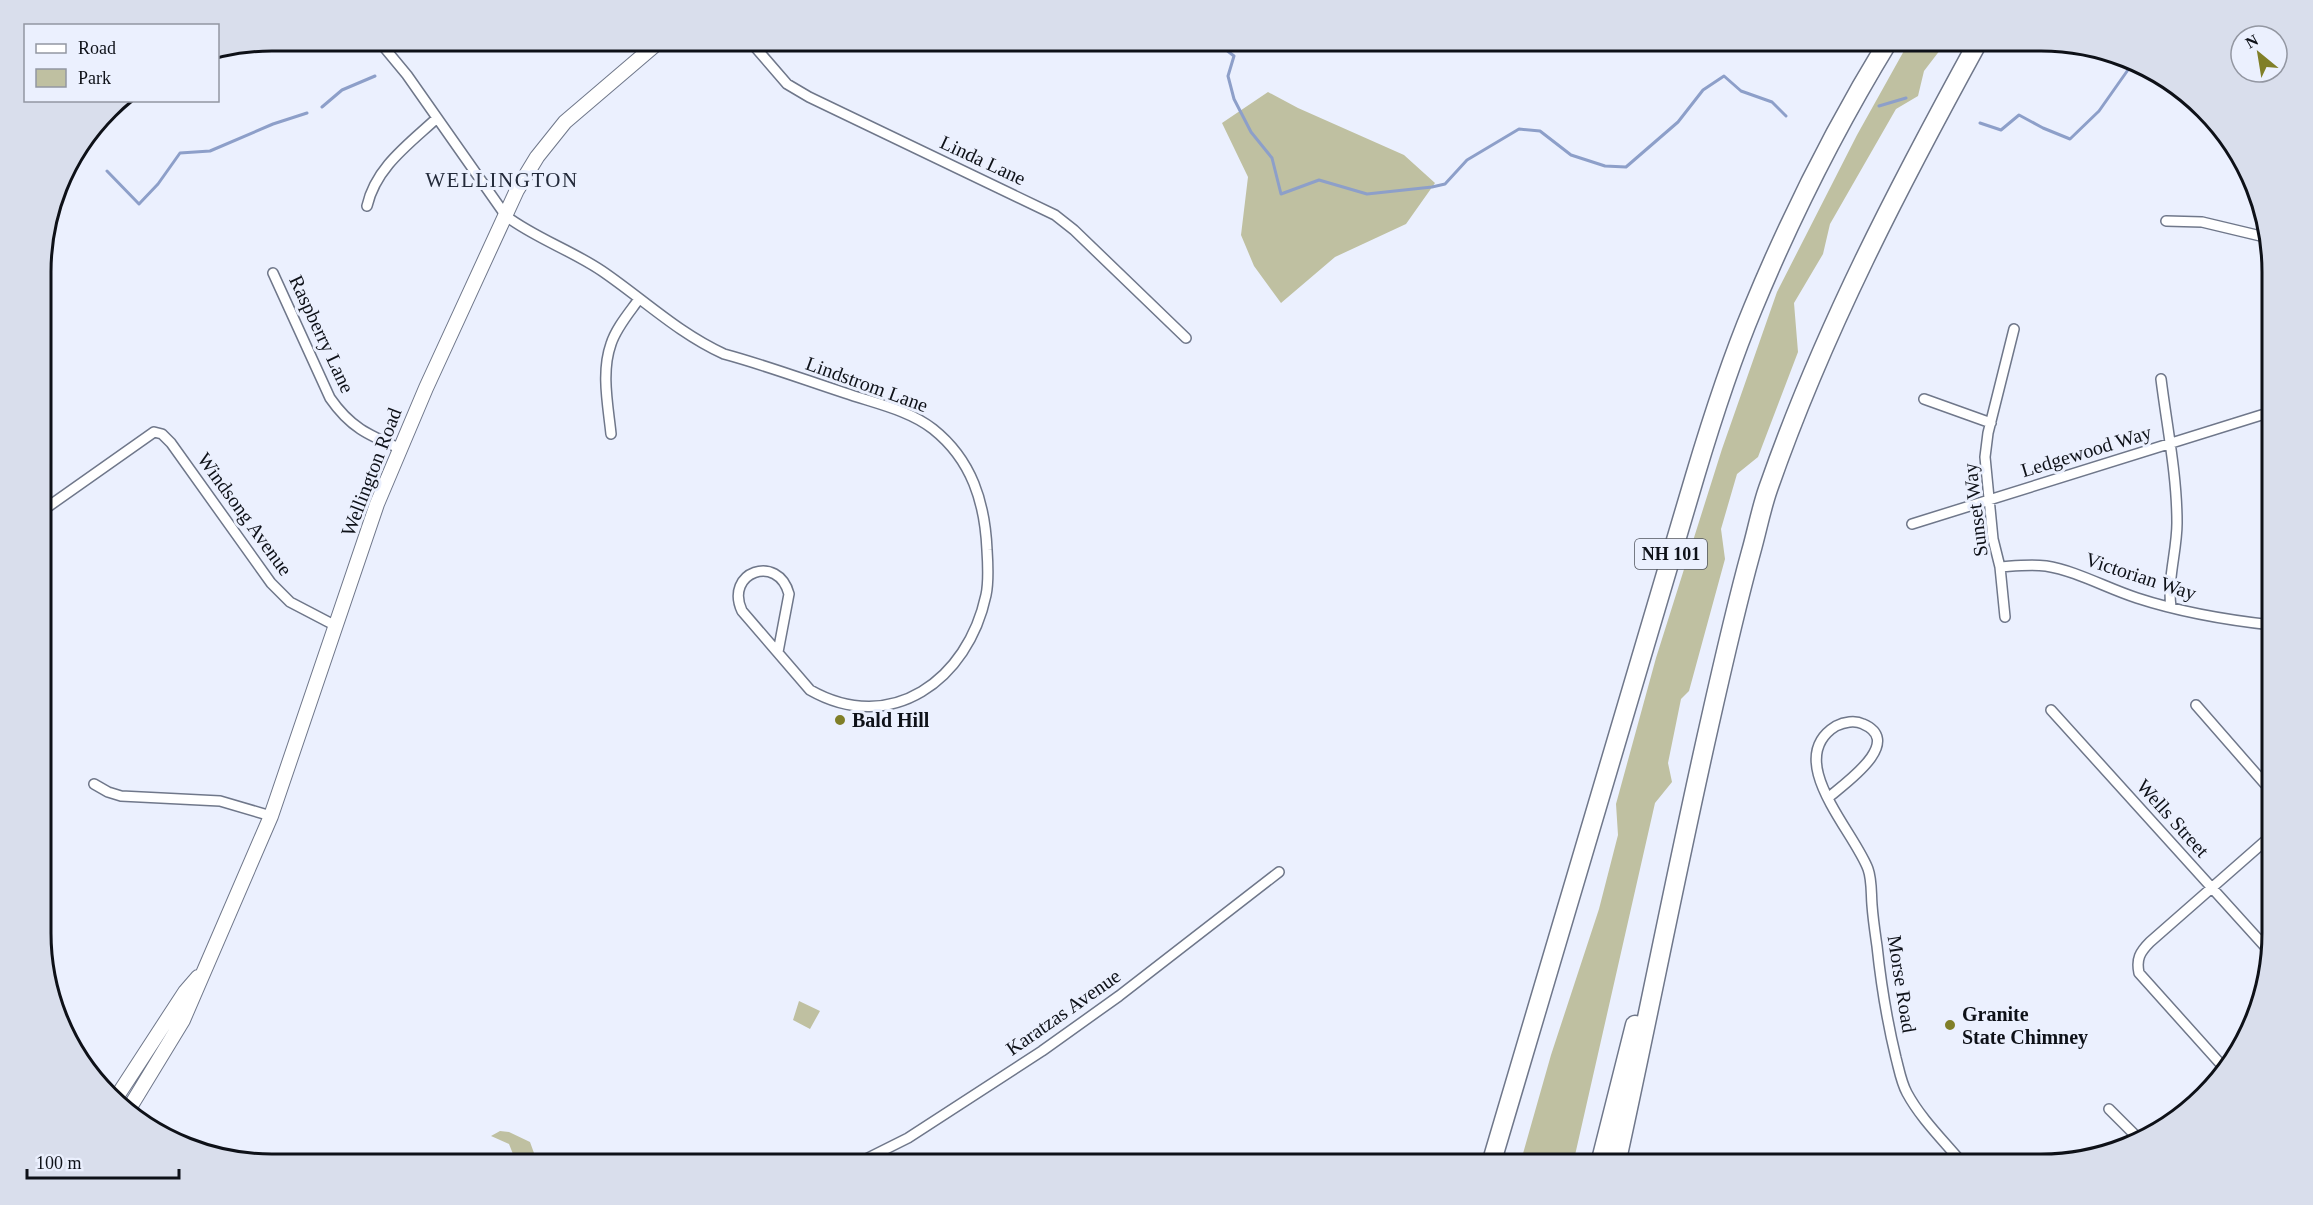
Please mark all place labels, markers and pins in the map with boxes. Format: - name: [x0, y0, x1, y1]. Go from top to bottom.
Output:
- place label: Bald Hill: [852, 709, 930, 731]
- marker: Bald Hill: [833, 713, 847, 727]
- place label: Granite State Chimney: [1962, 1003, 2088, 1049]
- marker: Granite State Chimney: [1943, 1018, 1957, 1032]

